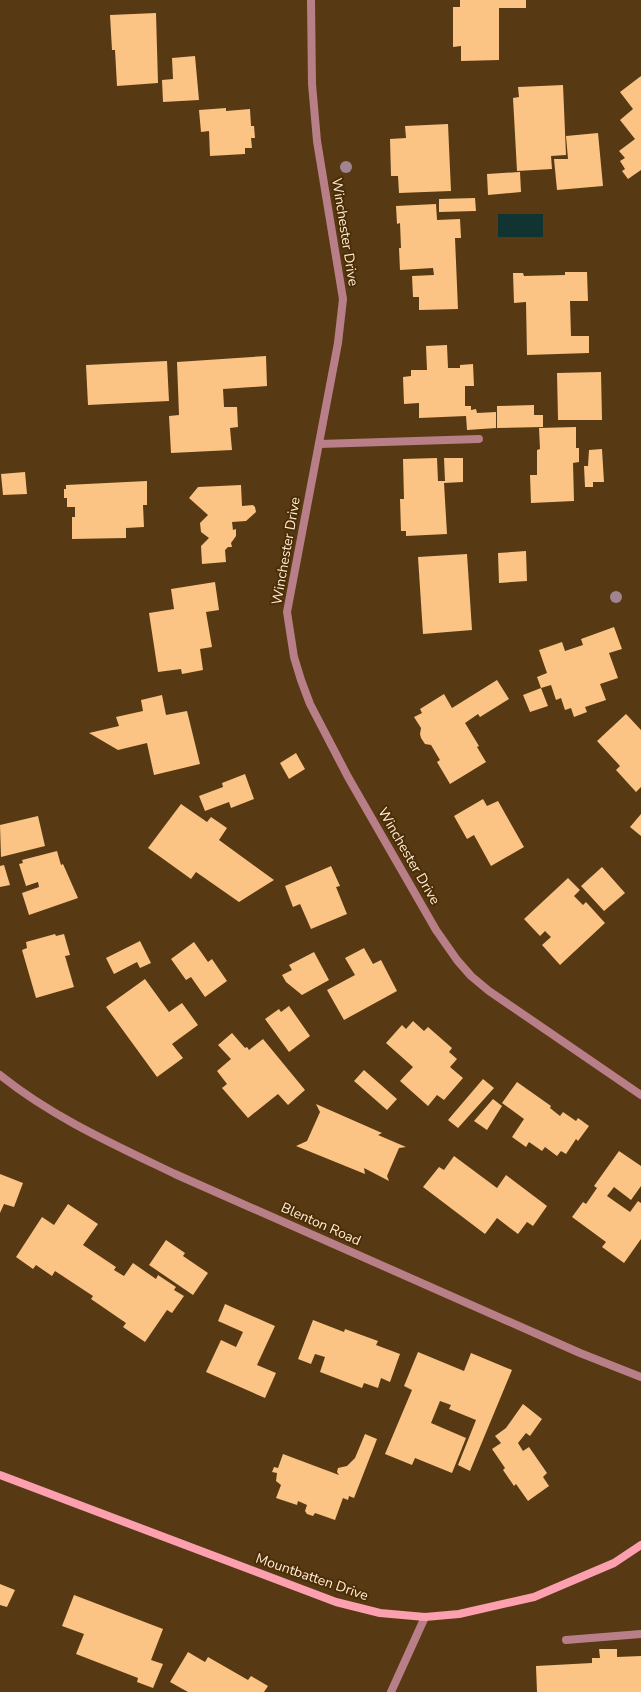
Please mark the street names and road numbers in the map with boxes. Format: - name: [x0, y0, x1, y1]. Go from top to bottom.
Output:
- street label: Winchester Drive: [327, 177, 363, 287]
- street label: Winchester Drive: [267, 496, 305, 606]
- street label: Winchester Drive: [373, 804, 445, 908]
- street label: Blenton Road: [278, 1198, 364, 1250]
- street label: Mountbatten Drive: [253, 1549, 371, 1605]

